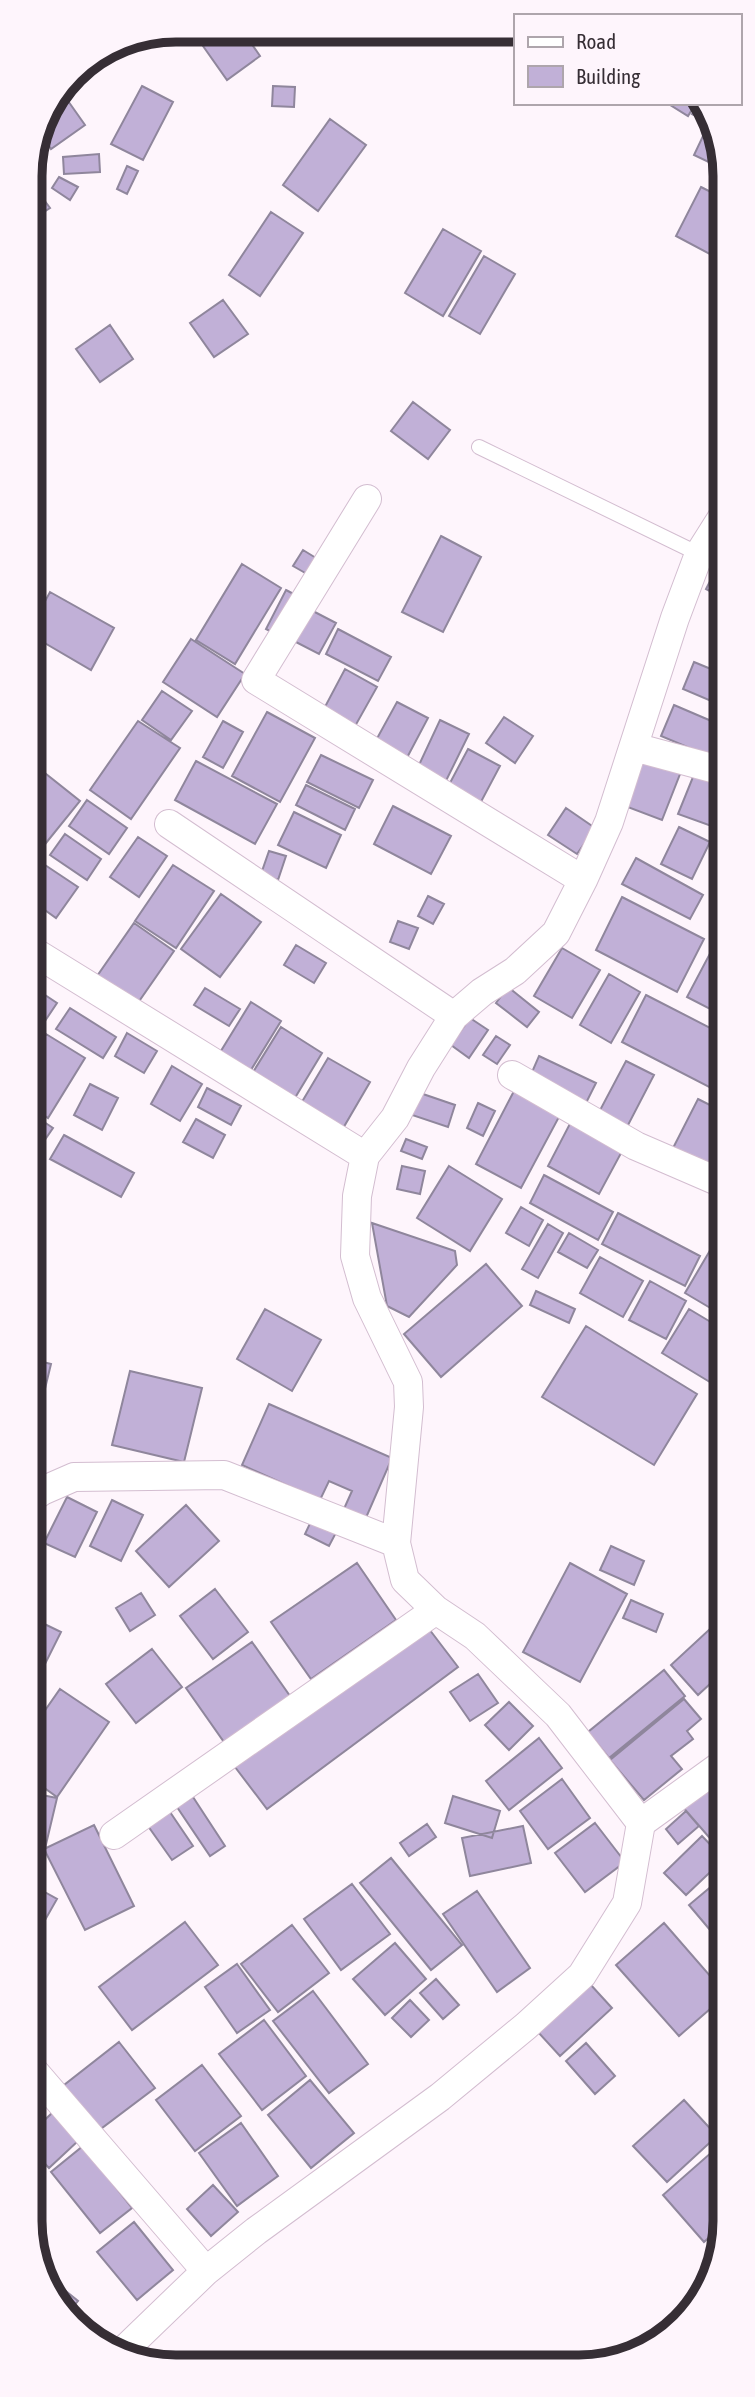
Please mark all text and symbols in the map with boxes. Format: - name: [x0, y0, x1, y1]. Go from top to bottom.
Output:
- legend: [514, 14, 741, 105]
- text: Road: [576, 29, 616, 53]
- text: Building: [576, 64, 640, 88]

